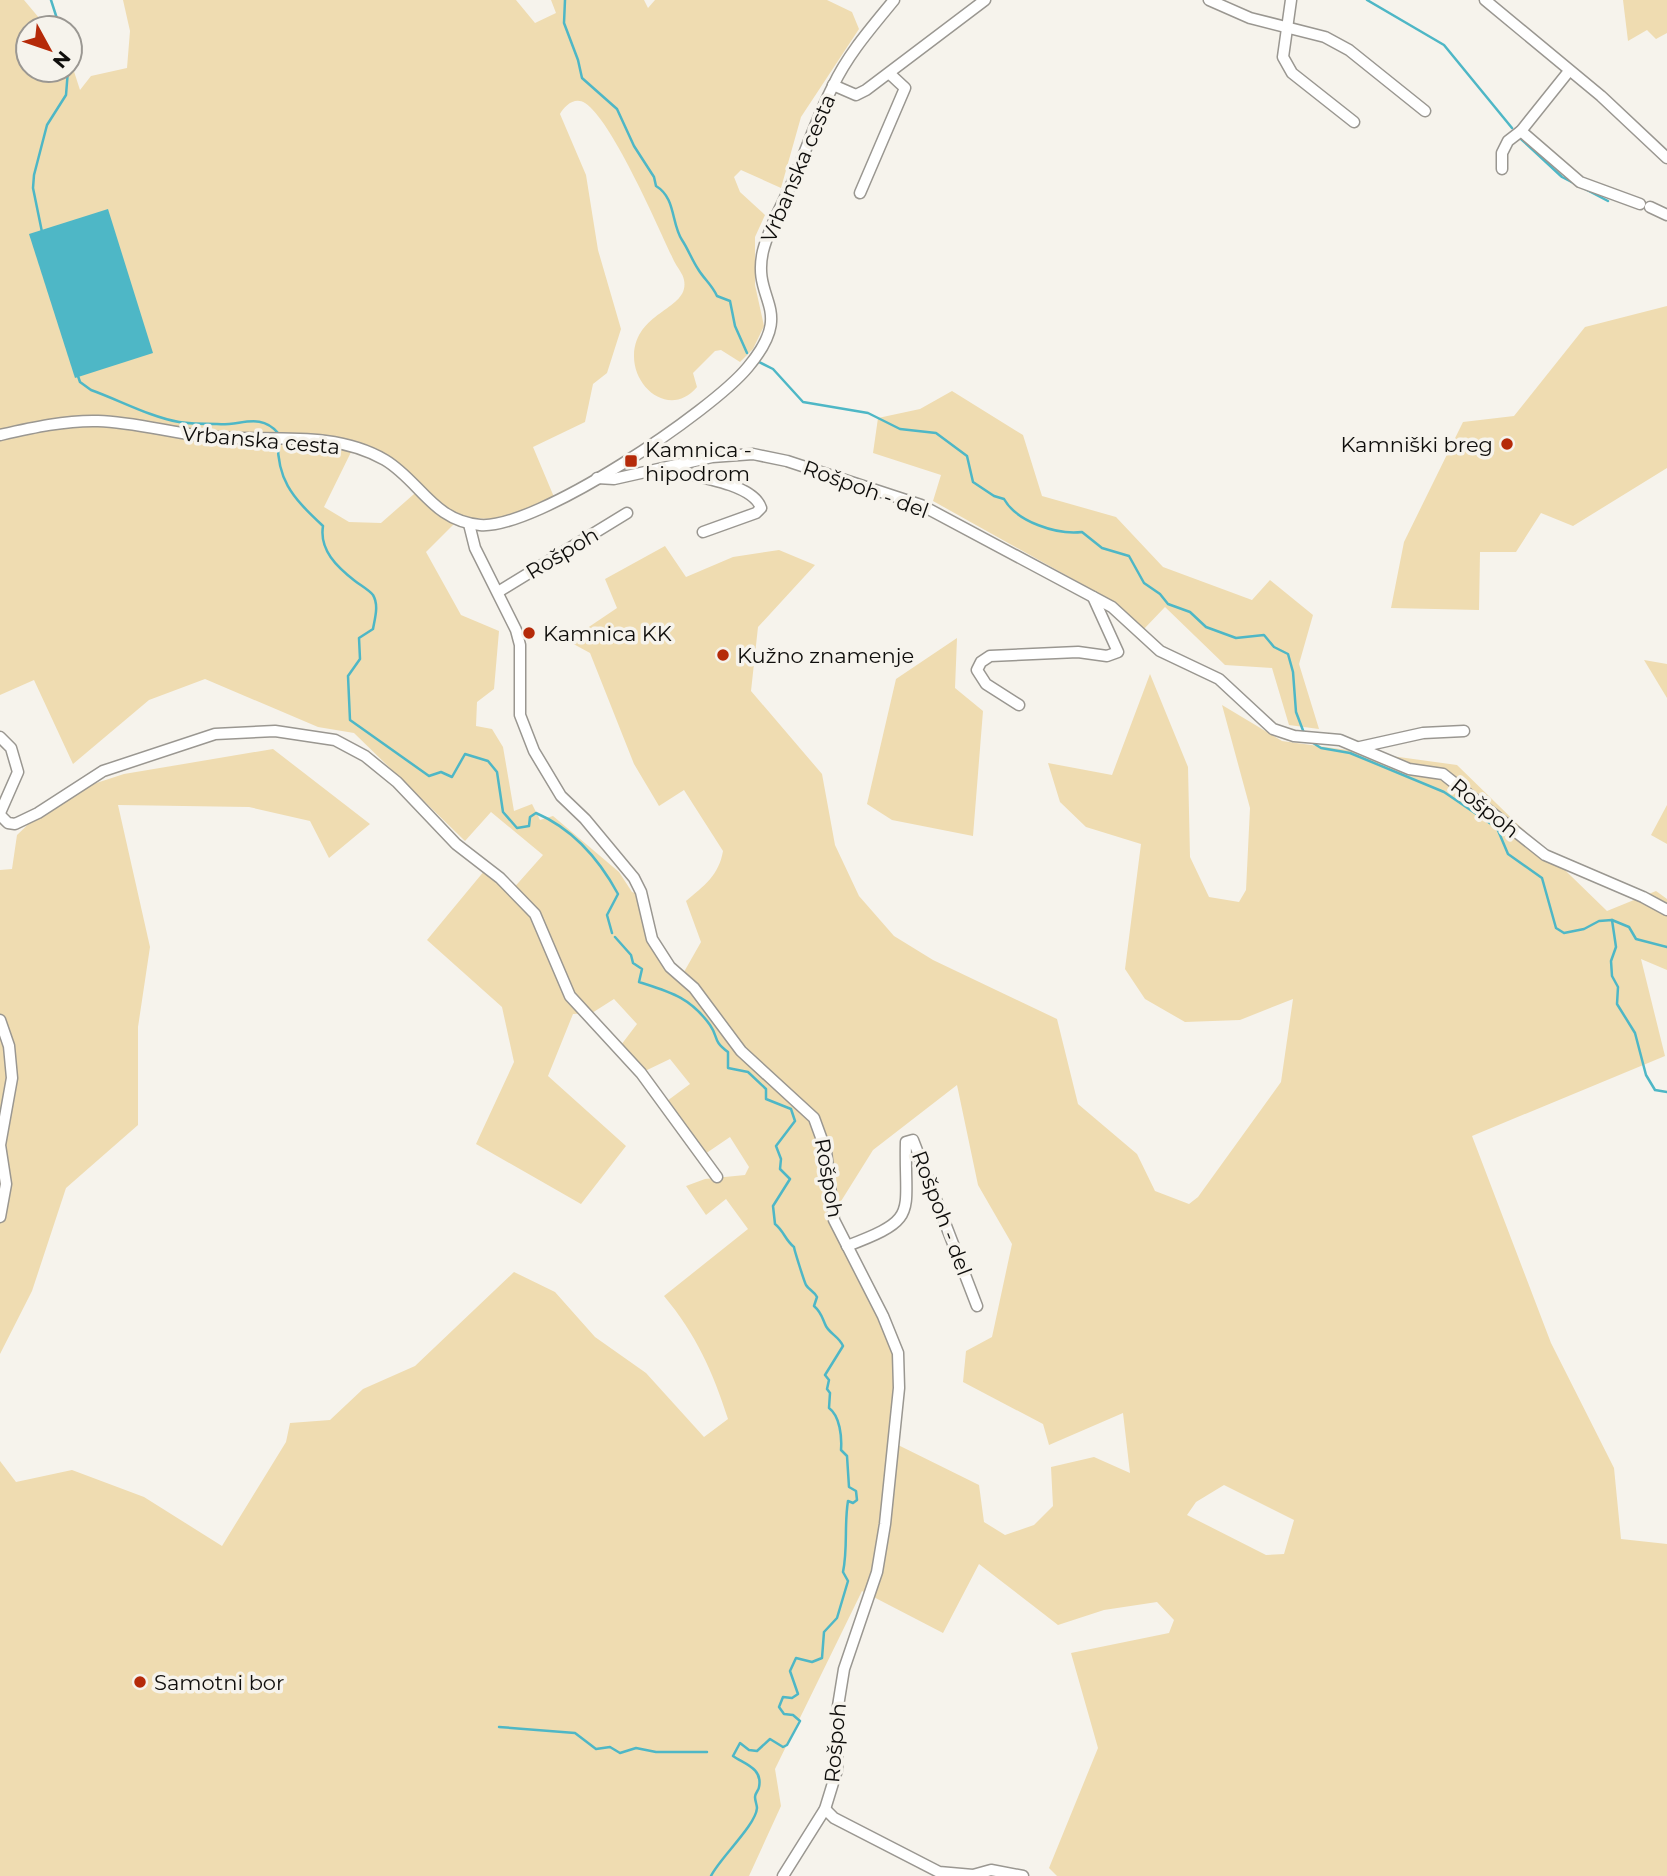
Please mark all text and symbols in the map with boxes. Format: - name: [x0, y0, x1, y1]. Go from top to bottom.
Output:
- north arrow: [14, 14, 84, 84]
- text: N: [48, 46, 75, 73]
- street label: Vrbanska cesta: [756, 90, 840, 246]
- street label: Vrbanska cesta: [181, 421, 341, 459]
- place label: Kamniški breg: [1340, 432, 1493, 457]
- marker: Kamniški breg: [1499, 436, 1515, 452]
- place label: Kamnica - hipodrom: [645, 437, 752, 486]
- marker: Kamnica - hipodrom: [623, 453, 639, 469]
- street label: Rošpoh - del: [800, 455, 932, 523]
- street label: Rošpoh: [521, 522, 603, 584]
- place label: Kamnica KK: [543, 621, 672, 646]
- marker: Kamnica KK: [521, 625, 537, 641]
- place label: Kužno znamenje: [737, 643, 914, 668]
- marker: Kužno znamenje: [715, 647, 731, 663]
- street label: Rošpoh: [1446, 773, 1524, 843]
- street label: Rošpoh: [810, 1136, 848, 1220]
- street label: Rošpoh - del: [907, 1147, 977, 1279]
- place label: Samotni bor: [154, 1670, 284, 1695]
- marker: Samotni bor: [132, 1674, 148, 1690]
- street label: Rošpoh: [819, 1702, 851, 1784]

